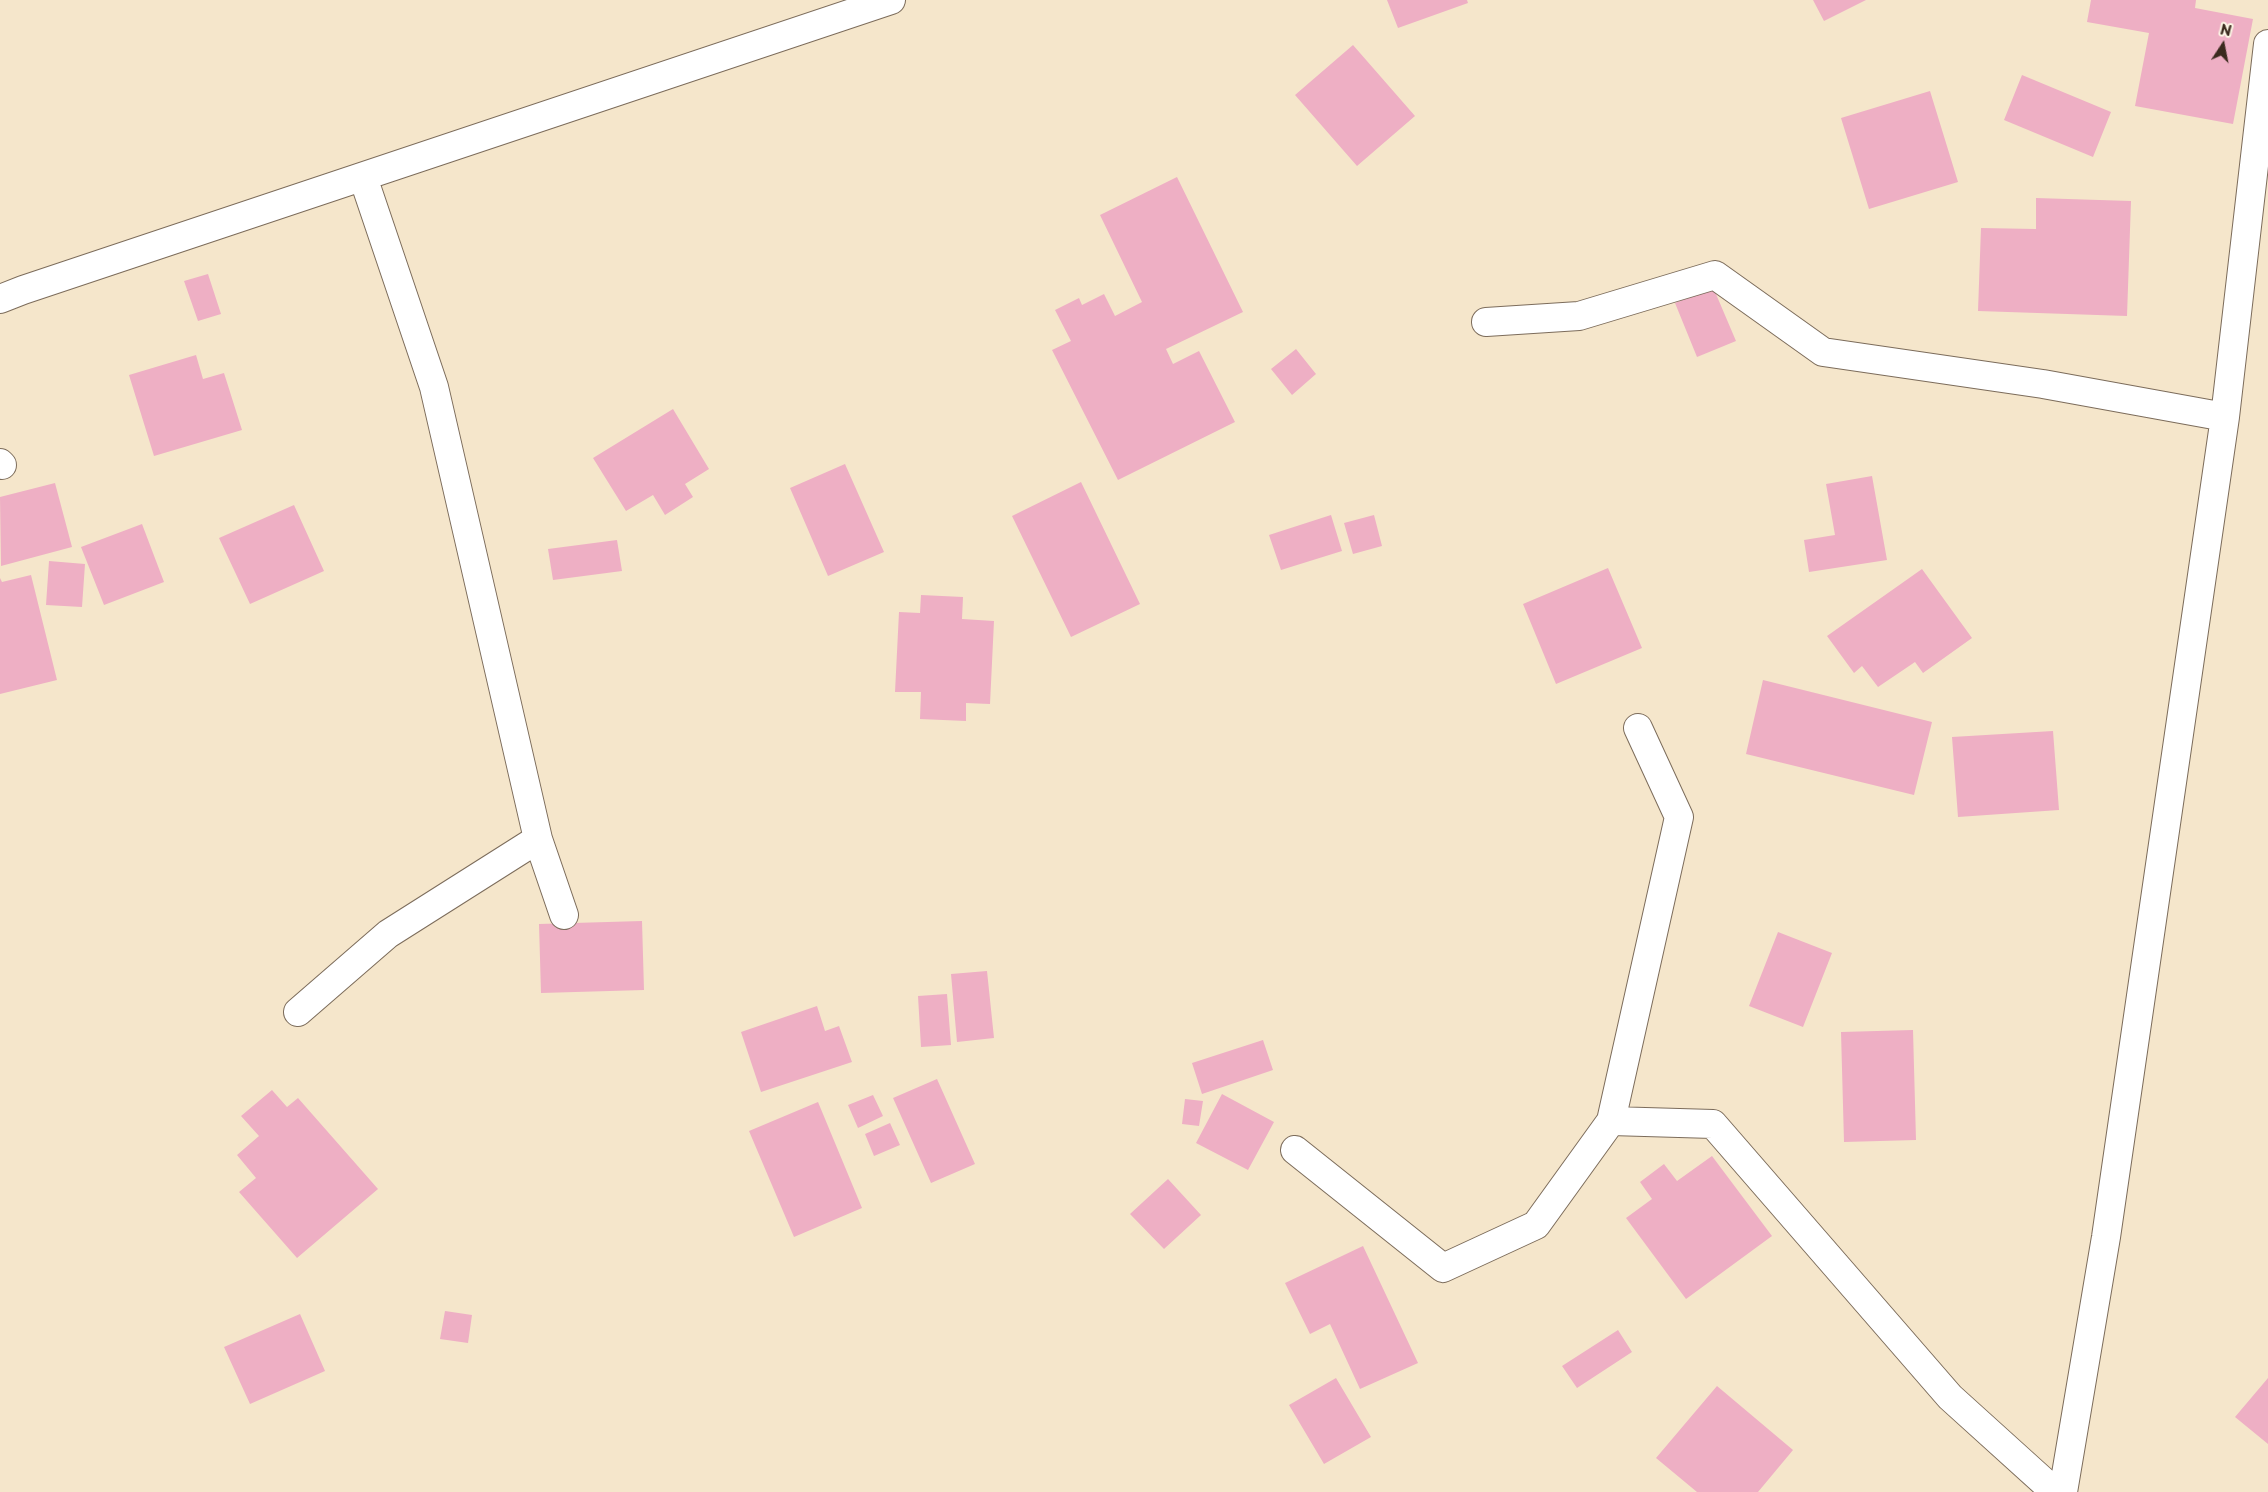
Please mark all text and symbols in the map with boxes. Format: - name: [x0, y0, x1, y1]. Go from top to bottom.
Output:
- text: N: [2219, 18, 2233, 41]
- north arrow: [2198, 20, 2248, 70]

